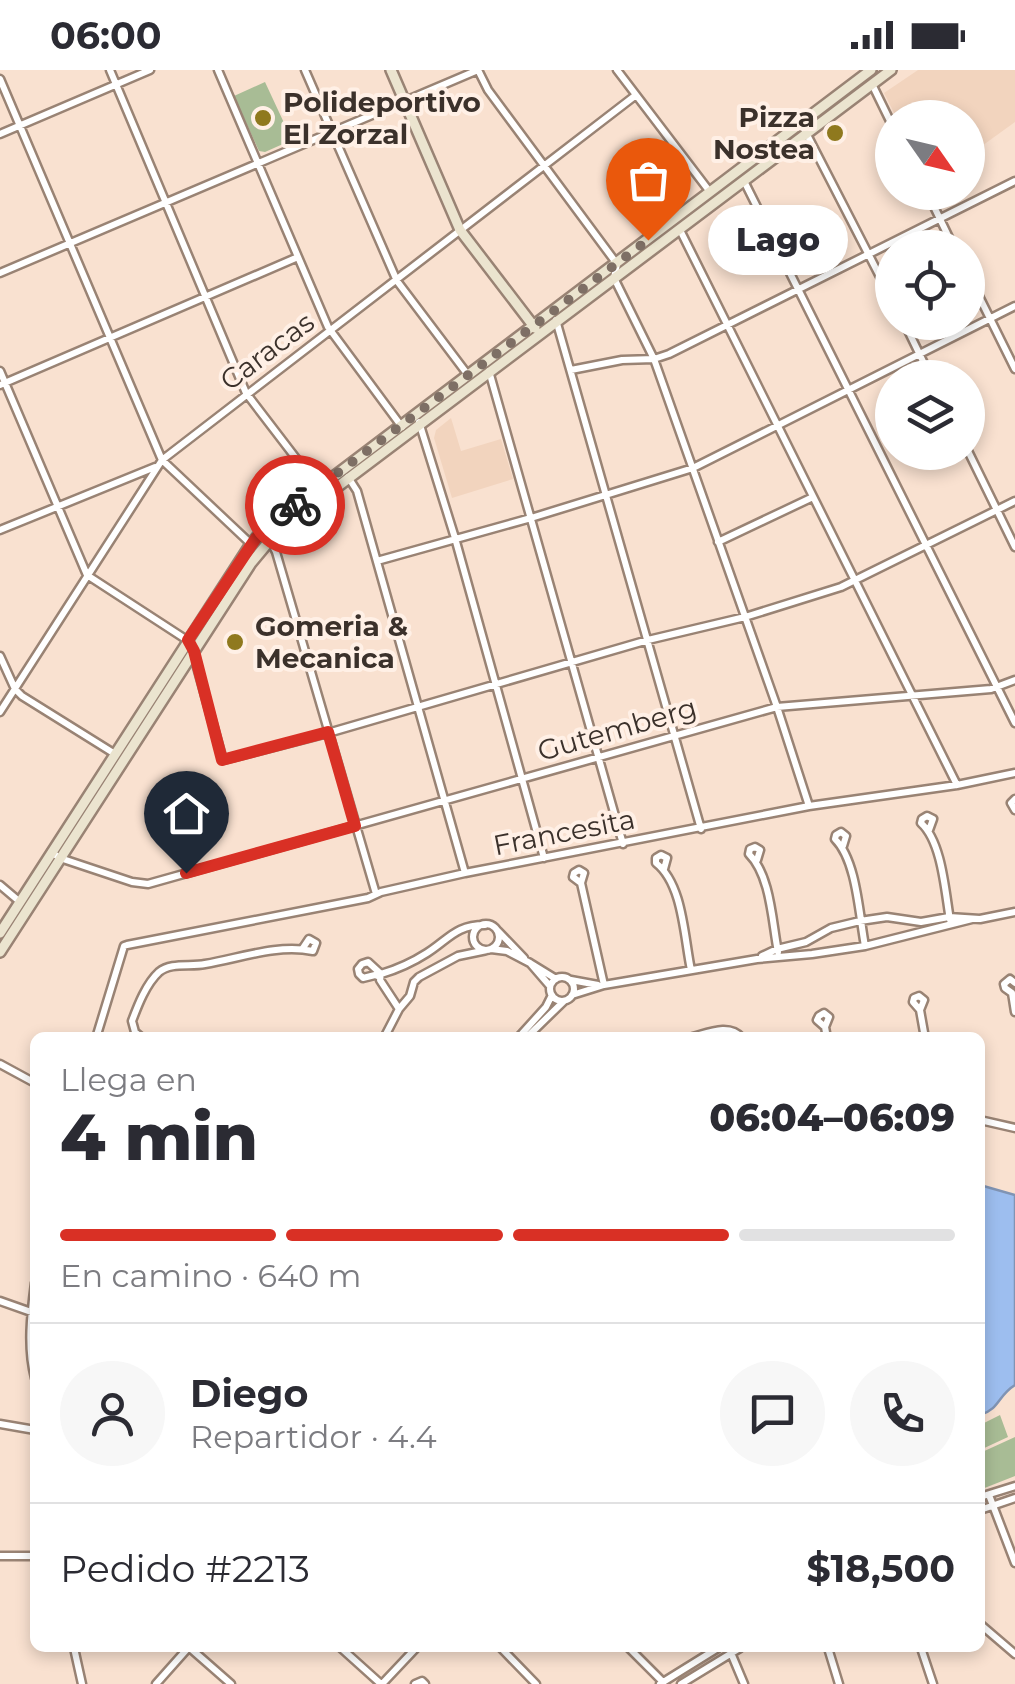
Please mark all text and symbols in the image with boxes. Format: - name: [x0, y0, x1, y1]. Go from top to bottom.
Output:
- text: 06:00: [50, 12, 162, 59]
- place label: Polideportivo El Zorzal: [283, 85, 481, 151]
- place label: Pizza Nostea: [713, 100, 815, 166]
- north arrow: [875, 100, 985, 210]
- map controls: [875, 100, 985, 470]
- marker: Polideportivo El Zorzal: [252, 107, 274, 129]
- marker: Pizza Nostea: [824, 122, 846, 144]
- pin: [606, 138, 691, 241]
- icon: bag: [621, 153, 676, 208]
- callout: Lago: [708, 205, 848, 275]
- text: Lago: [736, 220, 820, 259]
- button: locate: [875, 230, 985, 340]
- street label: Caracas: [213, 305, 321, 397]
- button: layers: [875, 360, 985, 470]
- courier: [245, 455, 345, 555]
- icon: bike: [268, 478, 323, 533]
- place label: Gomeria & Mecanica: [255, 609, 408, 675]
- marker: Gomeria & Mecanica: [224, 631, 246, 653]
- street label: Gutemberg: [534, 690, 700, 768]
- pin: [144, 771, 229, 874]
- icon: home: [159, 786, 214, 841]
- street label: Francesita: [490, 802, 638, 862]
- text: Llega en: [60, 1060, 197, 1099]
- text: 06:04–06:09: [709, 1094, 955, 1141]
- text: 4 min: [60, 1097, 258, 1176]
- text: En camino · 640 m: [60, 1256, 362, 1295]
- button: person: [60, 1361, 165, 1466]
- button: chat: [720, 1361, 825, 1466]
- button: phone: [850, 1361, 955, 1466]
- text: Diego: [190, 1370, 308, 1417]
- text: Repartidor · 4.4: [190, 1417, 437, 1456]
- text: Pedido #2213: [60, 1545, 310, 1592]
- text: $18,500: [807, 1545, 955, 1592]

